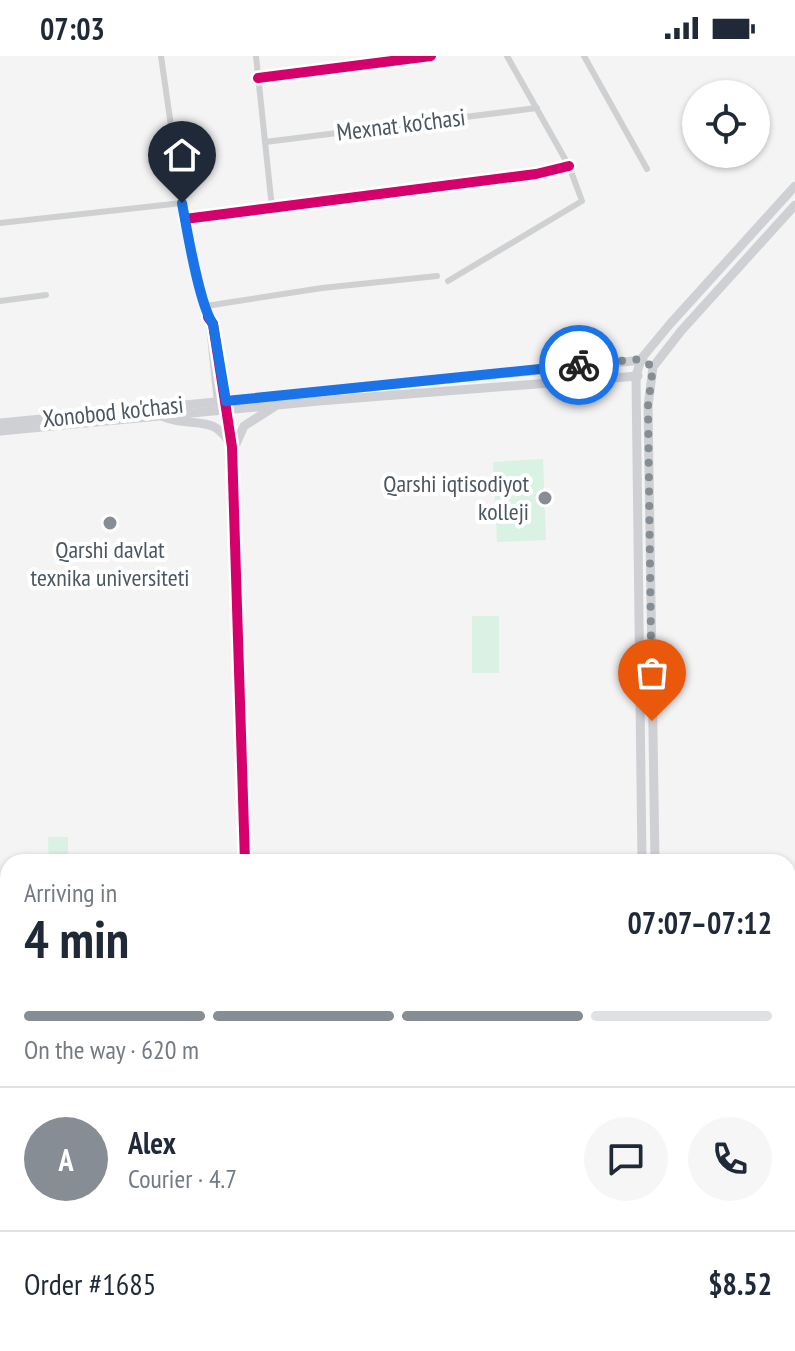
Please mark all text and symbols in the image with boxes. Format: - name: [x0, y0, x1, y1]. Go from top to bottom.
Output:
- text: 07:03: [40, 9, 105, 48]
- map controls: [682, 80, 770, 168]
- button: locate: [682, 80, 770, 168]
- street label: Mexnat ko'chasi: [335, 101, 467, 148]
- pin: [148, 121, 216, 203]
- icon: home: [160, 133, 204, 177]
- courier: [539, 325, 619, 405]
- icon: bike: [557, 343, 601, 387]
- street label: Xonobod ko'chasi: [41, 389, 185, 434]
- place label: Qarshi iqtisodiyot kolleji: [383, 468, 529, 527]
- marker: Qarshi iqtisodiyot kolleji: [536, 489, 554, 507]
- marker: Qarshi davlat texnika universiteti: [101, 514, 119, 532]
- place label: Qarshi davlat texnika universiteti: [31, 534, 189, 593]
- pin: [618, 639, 686, 721]
- icon: bag: [630, 651, 674, 695]
- text: Arriving in: [24, 876, 117, 909]
- text: 07:07–07:12: [628, 903, 772, 942]
- text: 4 min: [24, 905, 129, 972]
- text: On the way · 620 m: [24, 1033, 199, 1066]
- button: chat: [584, 1117, 668, 1201]
- button: phone: [688, 1117, 772, 1201]
- text: Alex: [128, 1123, 176, 1162]
- text: A: [58, 1140, 74, 1179]
- text: Courier · 4.7: [128, 1162, 237, 1195]
- text: Order #1685: [24, 1264, 156, 1303]
- text: $8.52: [708, 1264, 772, 1303]

